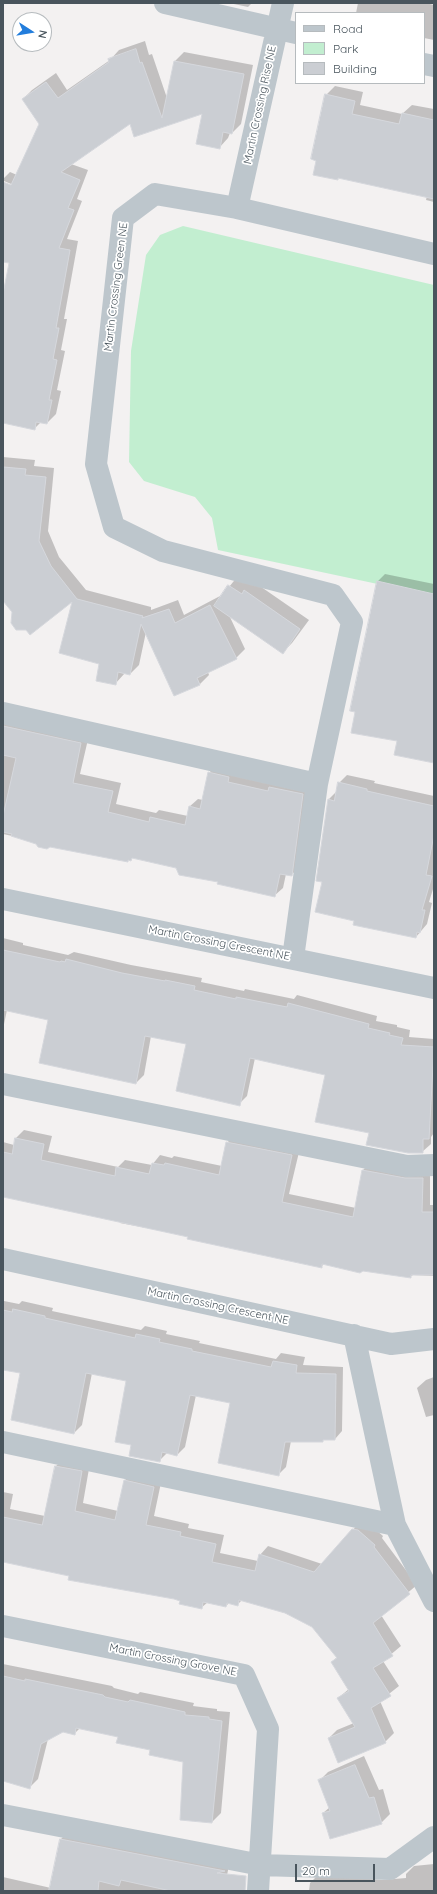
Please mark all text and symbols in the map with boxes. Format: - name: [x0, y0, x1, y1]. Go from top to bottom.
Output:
- north arrow: [12, 12, 52, 52]
- legend: [295, 12, 425, 84]
- text: Road: [333, 21, 363, 36]
- text: N: [35, 29, 50, 40]
- text: Park: [333, 41, 358, 56]
- street label: Martin Crossing Rise NE: [241, 45, 279, 165]
- text: Building: [333, 61, 377, 76]
- street label: Martin Crossing Green NE: [102, 222, 130, 352]
- street label: Martin Crossing Crescent NE: [147, 923, 291, 963]
- street label: Martin Crossing Crescent NE: [146, 1285, 290, 1327]
- street label: Martin Crossing Grove NE: [108, 1641, 238, 1679]
- scale bar: [297, 1856, 377, 1882]
- text: 20 m: [302, 1863, 330, 1878]

